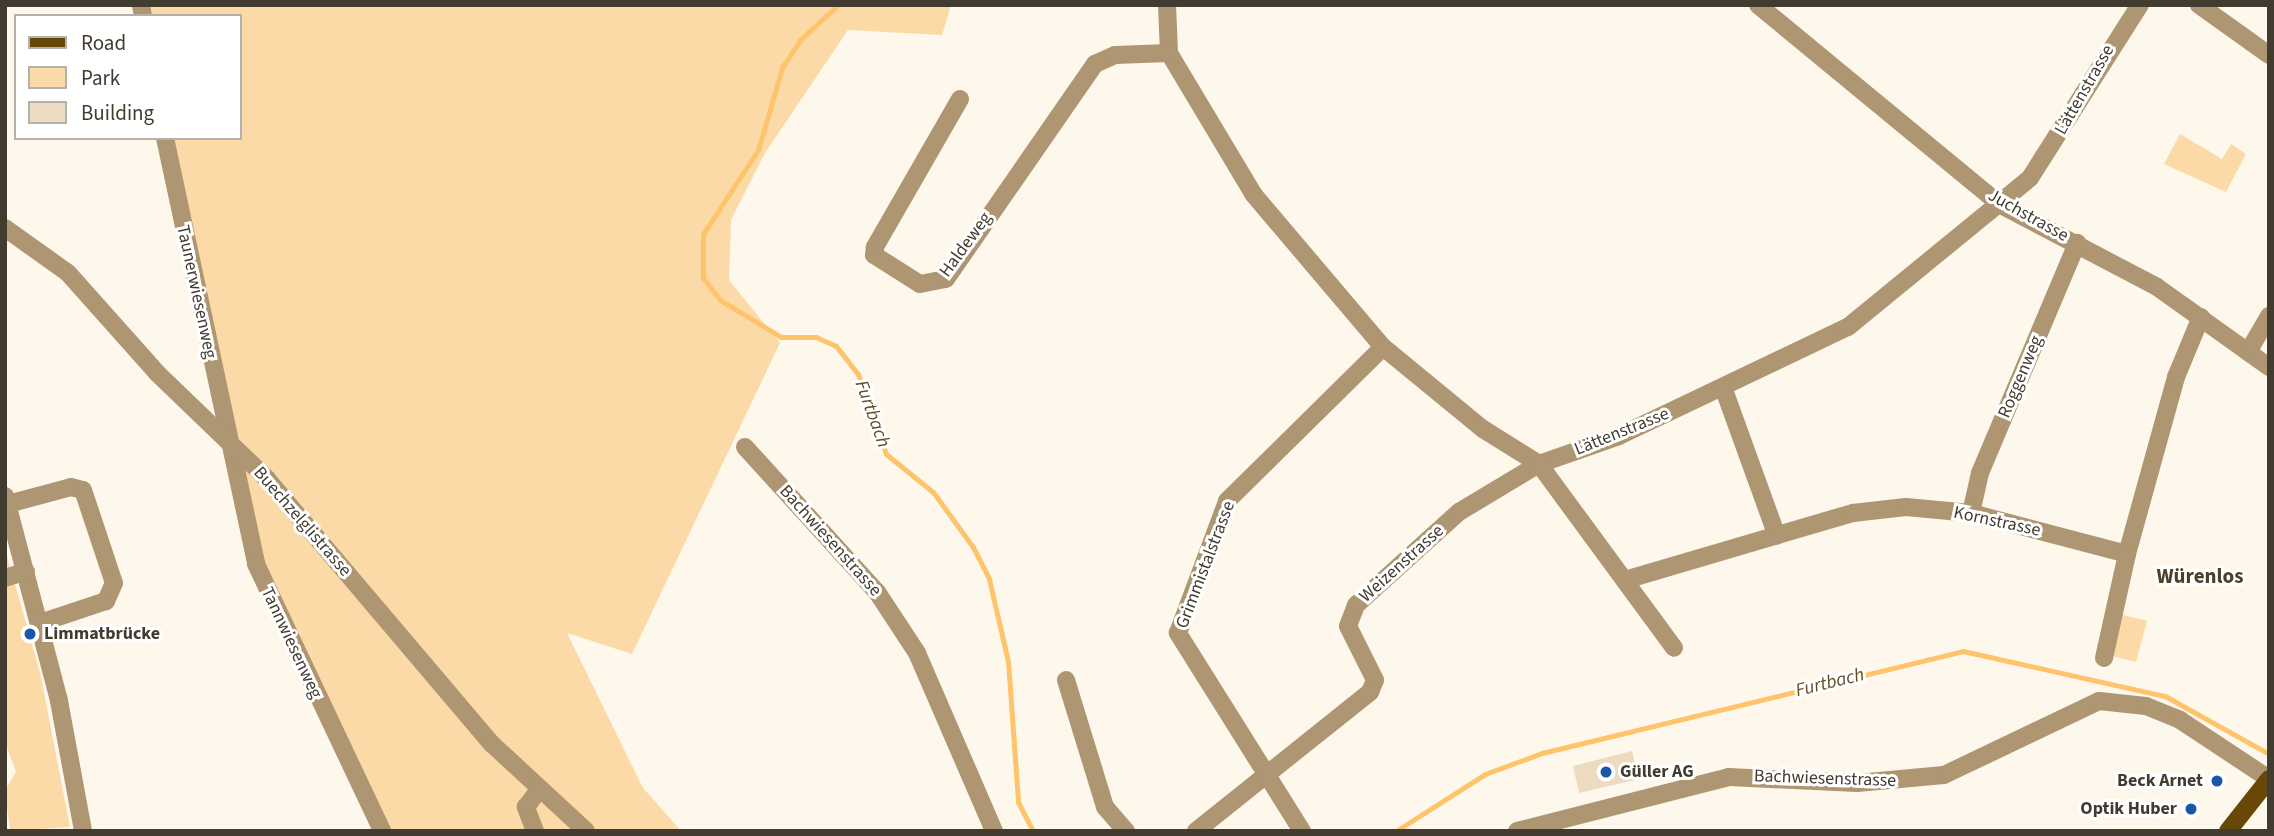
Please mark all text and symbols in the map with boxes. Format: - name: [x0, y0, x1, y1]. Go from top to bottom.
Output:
- legend: [14, 14, 242, 140]
- text: Road: [81, 28, 126, 58]
- street label: Lättenstrasse: [2051, 41, 2119, 139]
- text: Park: [81, 63, 120, 93]
- text: Building: [81, 98, 154, 128]
- street label: Juchstrasse: [1984, 185, 2072, 247]
- street label: Haldeweg: [935, 208, 997, 282]
- street label: Taunerwiesenweg: [171, 223, 221, 361]
- street label: Roggenweg: [1994, 333, 2048, 421]
- water label: Furtbach: [849, 377, 895, 451]
- street label: Lättenstrasse: [1572, 403, 1672, 461]
- street label: Buechzelglistrasse: [248, 463, 356, 581]
- street label: Bachwiesenstrasse: [774, 481, 886, 601]
- street label: Grimmistalstrasse: [1172, 498, 1240, 632]
- street label: Kornstrasse: [1952, 502, 2042, 542]
- street label: Weizenstrasse: [1355, 521, 1449, 607]
- district label: Würenlos: [2157, 563, 2243, 589]
- street label: Tannwiesenweg: [256, 584, 326, 702]
- place label: Limmatbrücke: [44, 623, 160, 645]
- marker: Limmatbrücke: [22, 626, 38, 642]
- water label: Furtbach: [1793, 663, 1867, 703]
- place label: Güller AG: [1620, 761, 1694, 783]
- marker: Güller AG: [1598, 764, 1614, 780]
- street label: Bachwiesenstrasse: [1753, 766, 1897, 792]
- place label: Beck Arnet: [2117, 770, 2203, 792]
- marker: Beck Arnet: [2209, 773, 2225, 789]
- place label: Optik Huber: [2080, 798, 2177, 820]
- marker: Optik Huber: [2183, 801, 2199, 817]

